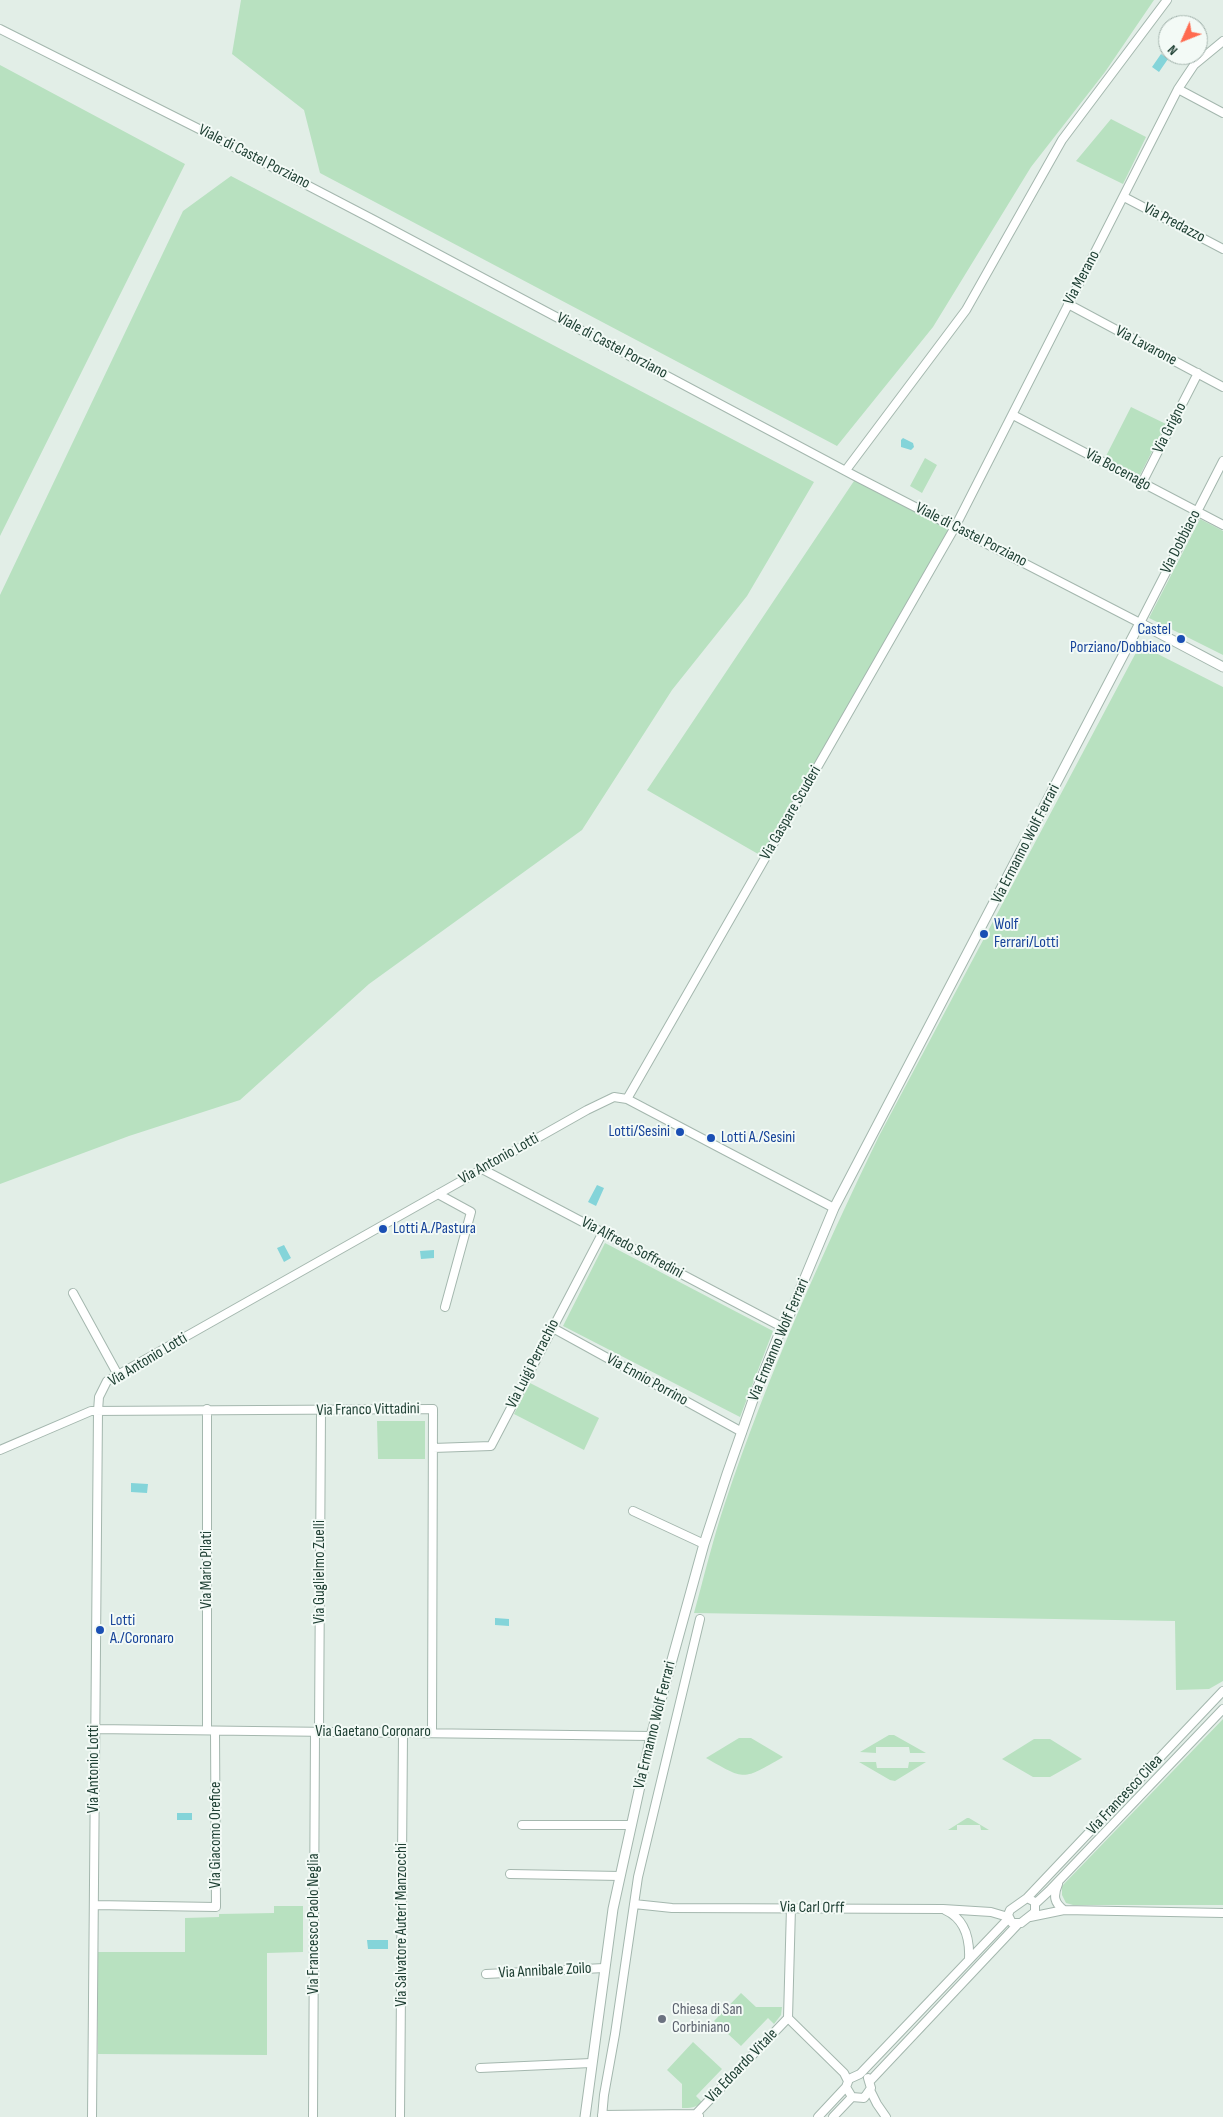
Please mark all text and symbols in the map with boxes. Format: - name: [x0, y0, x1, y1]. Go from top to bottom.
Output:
- north arrow: [1158, 15, 1208, 65]
- text: N: [1164, 41, 1181, 59]
- street label: Viale di Castel Porziano: [195, 121, 313, 193]
- street label: Via Predazzo: [1140, 199, 1208, 247]
- street label: Via Merano: [1060, 248, 1104, 308]
- street label: Viale di Castel Porziano: [553, 309, 671, 383]
- street label: Via Lavarone: [1112, 322, 1180, 370]
- street label: Via Grigno: [1149, 399, 1191, 457]
- street label: Via Bocenago: [1082, 445, 1154, 495]
- street label: Viale di Castel Porziano: [912, 499, 1030, 571]
- street label: Via Dobbiaco: [1157, 507, 1205, 577]
- place label: Castel Porziano/Dobbiaco: [1070, 620, 1171, 658]
- marker: Castel Porziano/Dobbiaco: [1175, 633, 1187, 645]
- street label: Via Gaspare Scuderi: [756, 763, 826, 863]
- street label: Via Ermanno Wolf Ferrari: [988, 781, 1064, 907]
- place label: Wolf Ferrari/Lotti: [994, 915, 1059, 953]
- marker: Wolf Ferrari/Lotti: [978, 928, 990, 940]
- place label: Lotti/Sesini: [608, 1122, 670, 1142]
- marker: Lotti/Sesini: [674, 1126, 686, 1138]
- place label: Lotti A./Sesini: [721, 1128, 795, 1148]
- street label: Via Antonio Lotti: [456, 1129, 542, 1189]
- marker: Lotti A./Sesini: [705, 1132, 717, 1144]
- street label: Via Alfredo Soffredini: [578, 1213, 686, 1283]
- place label: Lotti A./Pastura: [393, 1219, 476, 1239]
- marker: Lotti A./Pastura: [377, 1223, 389, 1235]
- street label: Via Ermanno Wolf Ferrari: [745, 1276, 813, 1404]
- street label: Via Luigi Perrachio: [502, 1316, 564, 1412]
- street label: Via Antonio Lotti: [105, 1329, 191, 1391]
- street label: Via Ennio Porrino: [603, 1350, 691, 1410]
- street label: Via Franco Vittadini: [316, 1400, 420, 1420]
- street label: Via Guglielmo Zuelli: [310, 1520, 330, 1624]
- street label: Via Mario Pilati: [197, 1531, 217, 1609]
- place label: Lotti A./Coronaro: [110, 1611, 174, 1649]
- marker: Lotti A./Coronaro: [94, 1624, 106, 1636]
- street label: Via Ermanno Wolf Ferrari: [630, 1659, 680, 1791]
- street label: Via Gaetano Coronaro: [315, 1722, 431, 1742]
- street label: Via Antonio Lotti: [84, 1725, 104, 1813]
- street label: Via Francesco Cilea: [1083, 1751, 1167, 1839]
- street label: Via Giacomo Orefice: [206, 1782, 226, 1888]
- street label: Via Salvatore Auteri Manzocchi: [392, 1843, 412, 2007]
- street label: Via Francesco Paolo Neglia: [304, 1853, 324, 1995]
- street label: Via Carl Orff: [780, 1898, 844, 1918]
- street label: Via Annibale Zoilo: [498, 1959, 592, 1983]
- place label: Chiesa di San Corbiniano: [672, 2000, 742, 2038]
- marker: Chiesa di San Corbiniano: [656, 2013, 668, 2025]
- street label: Via Edoardo Vitale: [702, 2025, 782, 2107]

